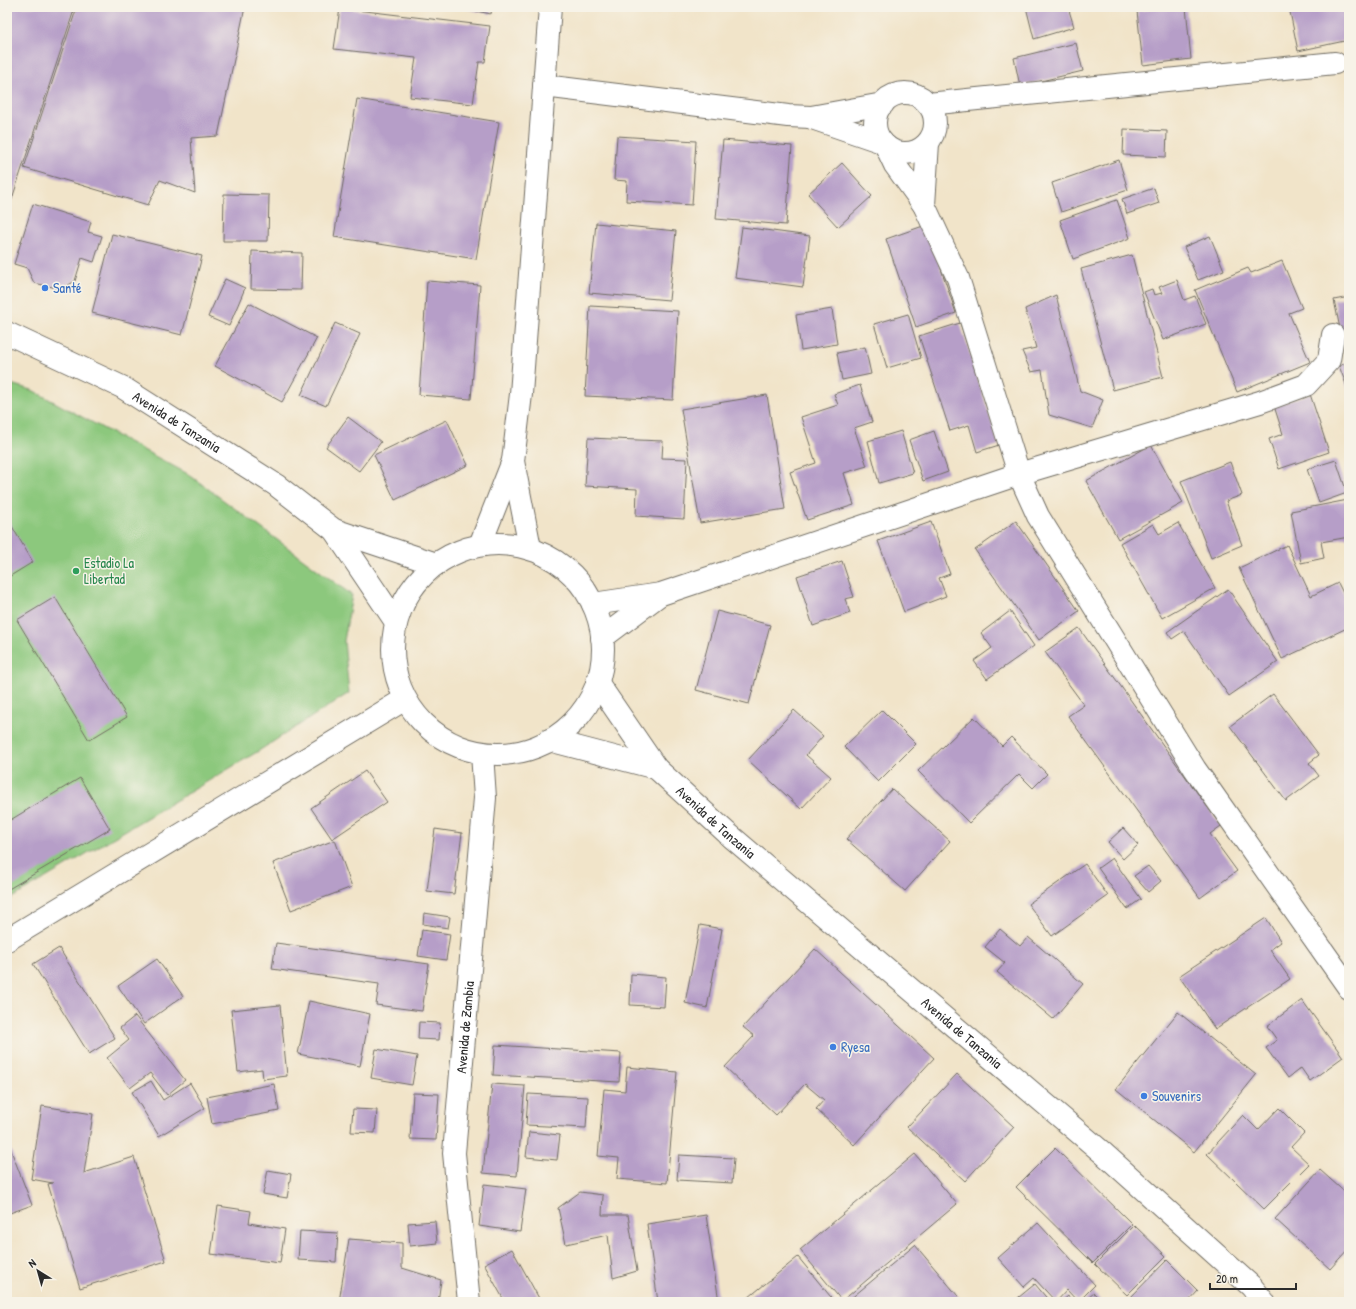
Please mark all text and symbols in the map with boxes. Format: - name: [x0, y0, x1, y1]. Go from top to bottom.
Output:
- place label: Santé: [53, 278, 82, 297]
- marker: Santé: [40, 283, 50, 293]
- street label: Avenida de Tanzania: [129, 386, 225, 457]
- place label: Estadio La Libertad: [84, 553, 135, 588]
- marker: Estadio La Libertad: [71, 566, 81, 576]
- street label: Avenida de Tanzania: [672, 781, 760, 863]
- street label: Avenida de Zambia: [451, 980, 478, 1074]
- street label: Avenida de Tanzania: [918, 993, 1007, 1073]
- place label: Ryesa: [841, 1037, 870, 1057]
- marker: Ryesa: [828, 1042, 838, 1052]
- place label: Souvenirs: [1152, 1086, 1201, 1105]
- marker: Souvenirs: [1139, 1091, 1149, 1101]
- north arrow: [18, 1251, 58, 1291]
- text: N: [25, 1256, 39, 1270]
- scale bar: [1210, 1265, 1296, 1291]
- text: 20 m: [1216, 1270, 1238, 1287]

